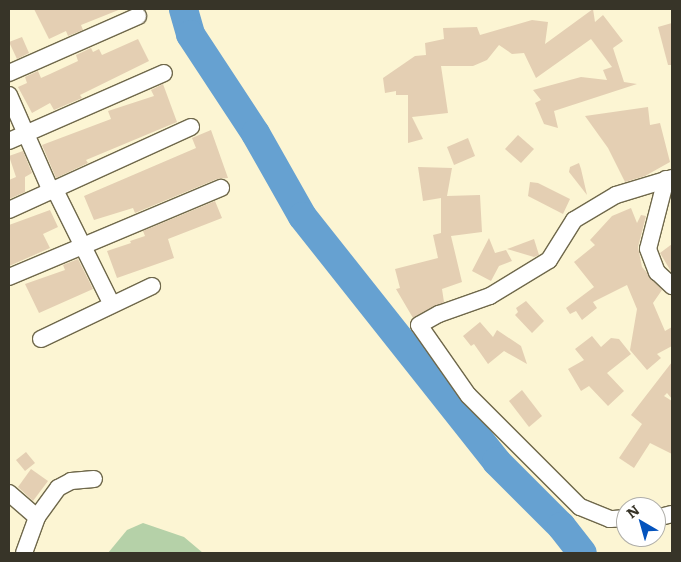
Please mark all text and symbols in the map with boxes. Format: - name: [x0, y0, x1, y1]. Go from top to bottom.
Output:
- north arrow: [616, 497, 666, 547]
- text: N: [622, 499, 643, 522]

